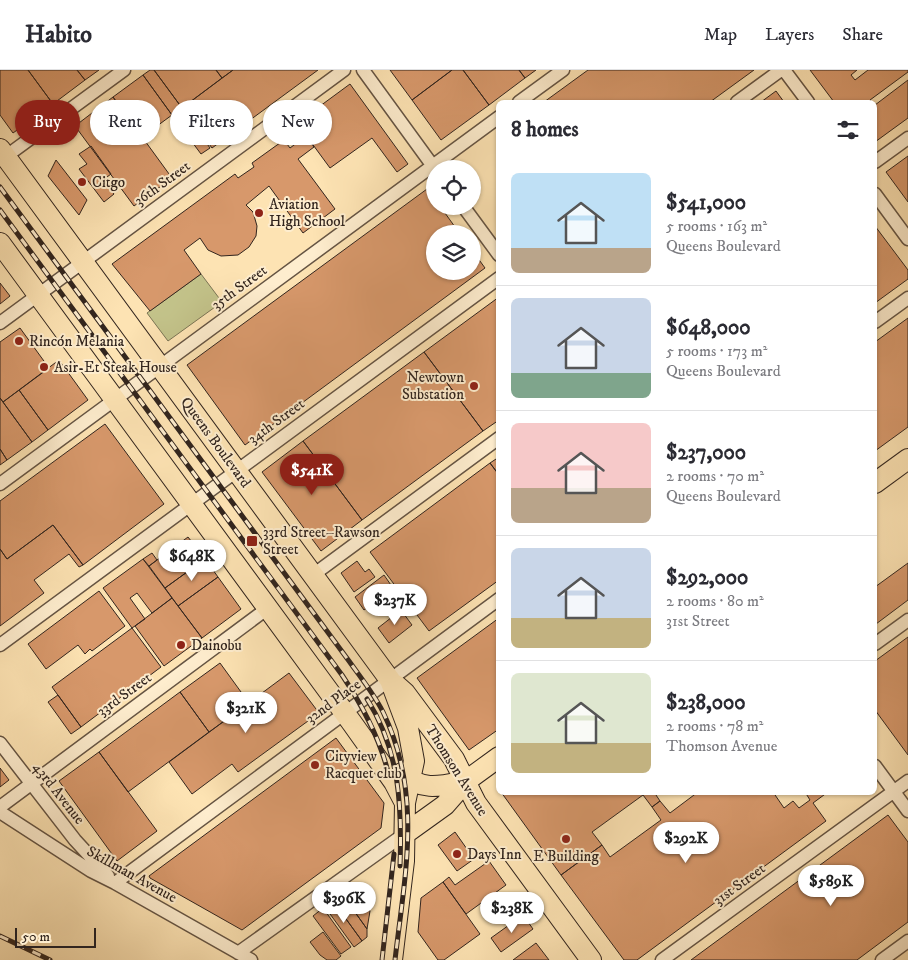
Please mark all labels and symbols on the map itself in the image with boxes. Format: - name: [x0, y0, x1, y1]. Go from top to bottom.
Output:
- street label: 36th Street: [131, 157, 194, 210]
- place label: Citgo: [92, 173, 125, 192]
- marker: Citgo: [76, 176, 88, 188]
- place label: Aviation High School: [269, 195, 346, 231]
- marker: Aviation High School: [253, 207, 265, 219]
- street label: 35th Street: [208, 261, 271, 314]
- place label: Rincón Melania: [29, 332, 125, 351]
- marker: Rincón Melania: [13, 335, 25, 347]
- place label: Asir-Et Steak House: [54, 358, 177, 377]
- marker: Asir-Et Steak House: [38, 361, 50, 373]
- place label: Newtown Substation: [402, 368, 464, 404]
- marker: Newtown Substation: [468, 380, 480, 392]
- street label: Queens Boulevard: [176, 393, 255, 492]
- street label: 34th Street: [244, 394, 309, 448]
- pin: $541K: [277, 454, 347, 496]
- place label: 33rd Street–Rawson Street: [263, 523, 380, 559]
- marker: 33rd Street–Rawson Street: [245, 534, 259, 548]
- pin: $648K: [157, 540, 227, 582]
- pin: $237K: [360, 584, 430, 626]
- place label: Dainobu: [191, 636, 242, 655]
- marker: Dainobu: [175, 639, 187, 651]
- street label: 33rd Street: [93, 668, 155, 721]
- street label: 32nd Place: [302, 675, 365, 728]
- pin: $321K: [211, 692, 281, 734]
- street label: Thomson Avenue: [421, 721, 492, 820]
- place label: Cityview Racquet club: [325, 747, 402, 783]
- street label: 43rd Avenue: [28, 758, 89, 828]
- marker: Cityview Racquet club: [309, 759, 321, 771]
- pin: $292K: [651, 822, 721, 864]
- marker: E Building: [560, 833, 572, 845]
- street label: Skillman Avenue: [83, 842, 180, 907]
- place label: Days Inn: [467, 845, 522, 864]
- place label: E Building: [533, 847, 599, 866]
- marker: Days Inn: [451, 848, 463, 860]
- street label: 31st Street: [710, 859, 769, 910]
- pin: $589K: [796, 864, 866, 907]
- pin: $396K: [309, 882, 379, 924]
- pin: $238K: [477, 892, 547, 934]
- scale bar: [15, 925, 96, 948]

